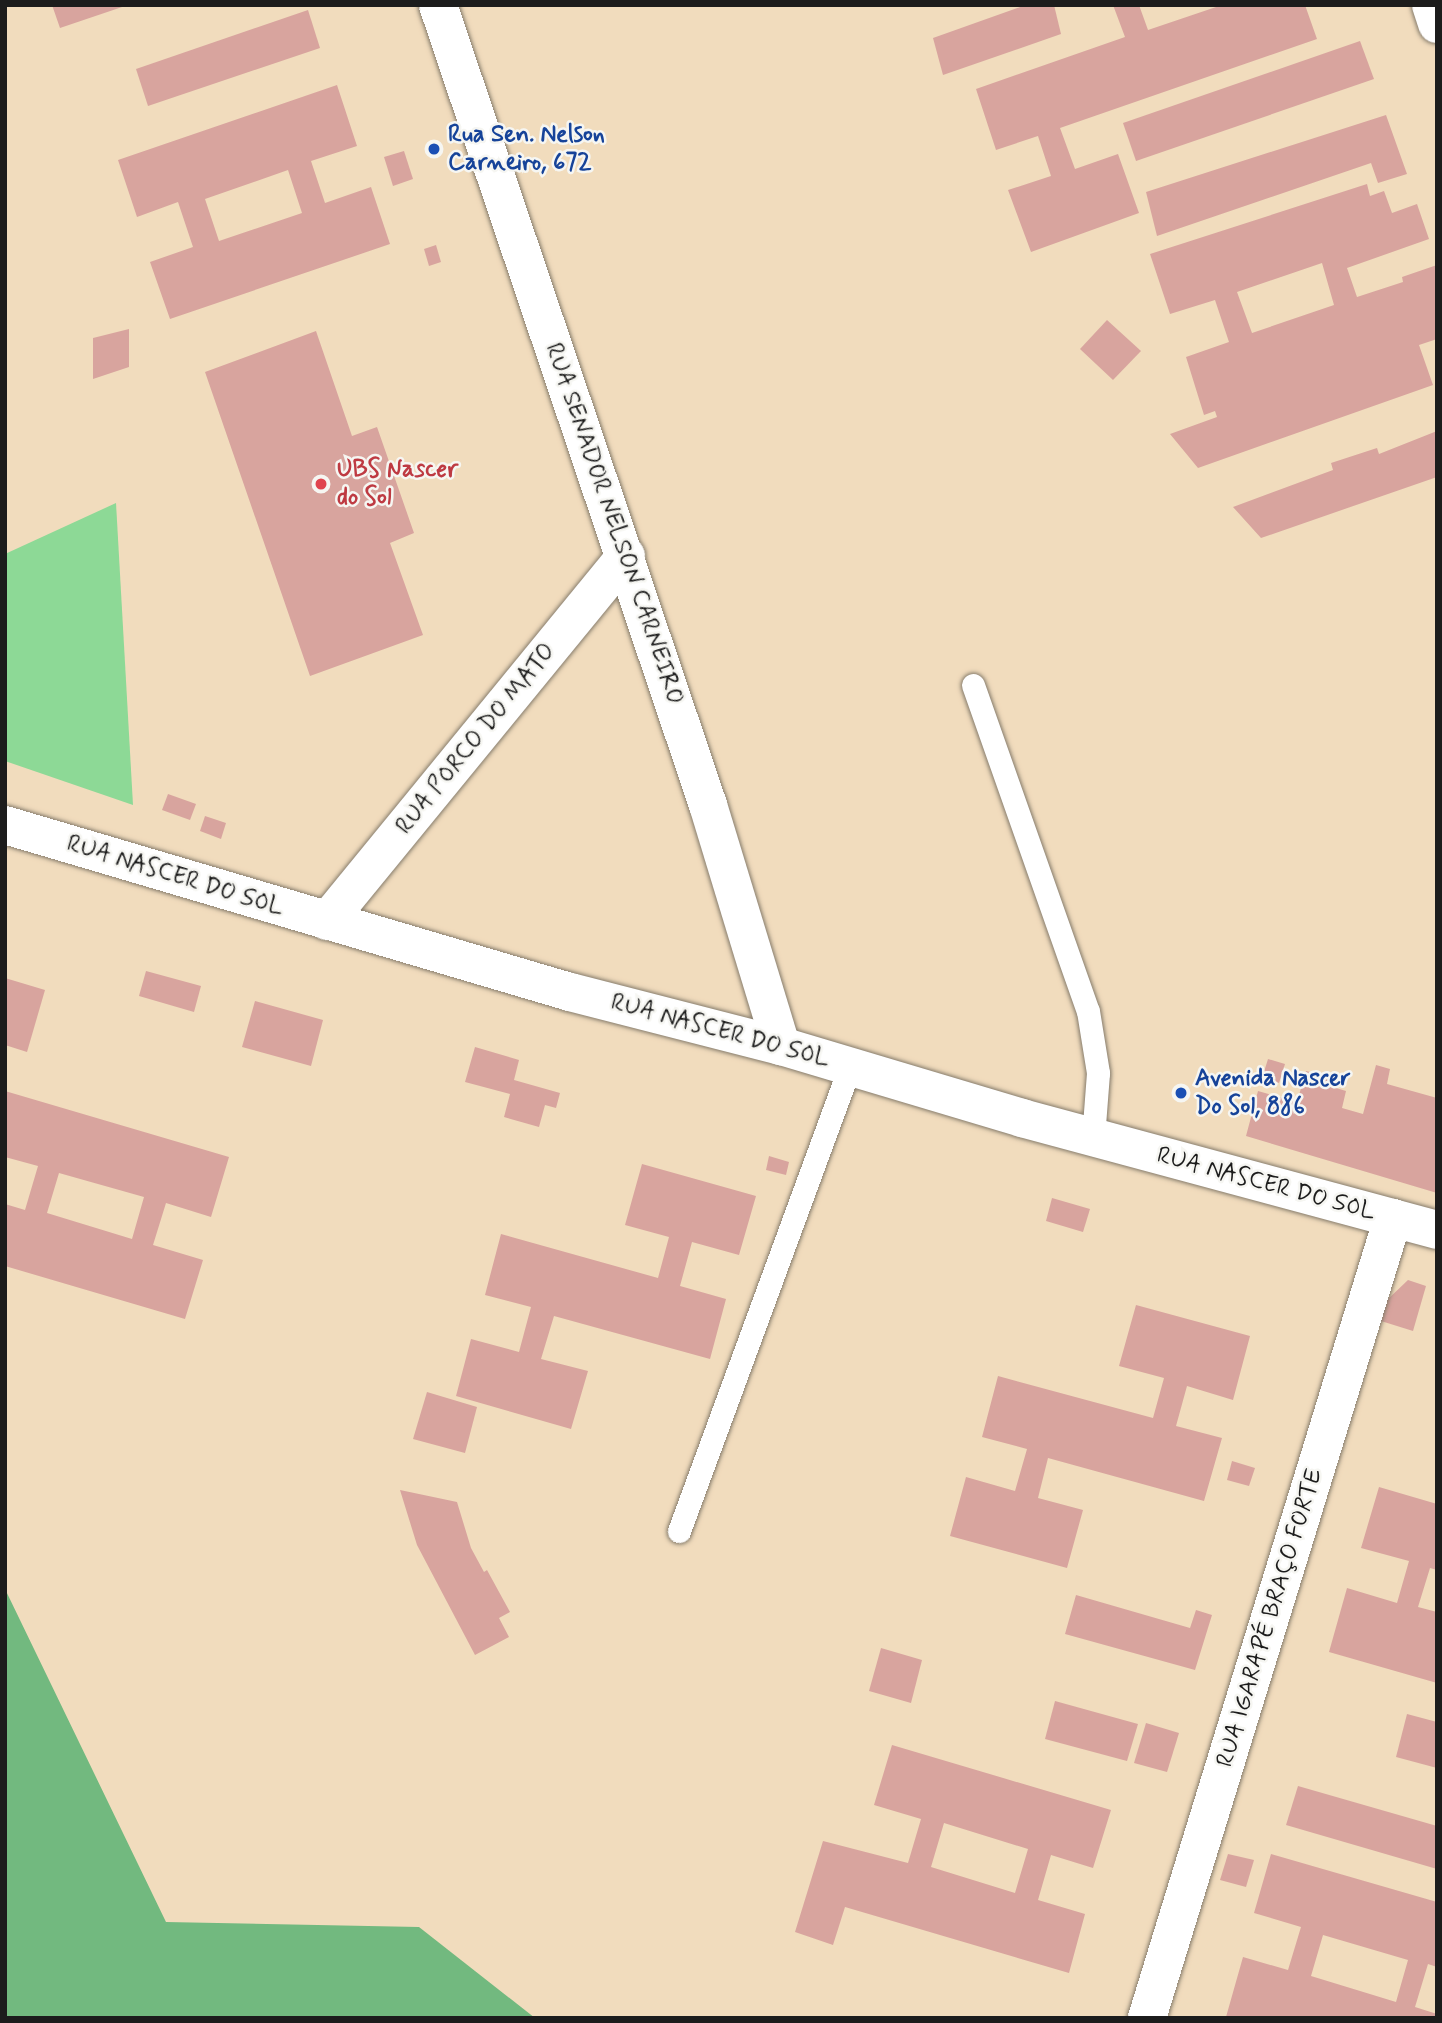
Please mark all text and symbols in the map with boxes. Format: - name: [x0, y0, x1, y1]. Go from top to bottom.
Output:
- place label: Rua Sen. Nelson Carneiro, 672: [448, 121, 605, 177]
- marker: Rua Sen. Nelson Carneiro, 672: [426, 141, 442, 157]
- street label: RUA SENADOR NELSON CARNEIRO: [540, 343, 688, 705]
- place label: UBS Nascer do Sol: [337, 456, 456, 512]
- marker: UBS Nascer do Sol: [311, 474, 331, 494]
- street label: RUA PORCO DO MATO: [390, 637, 562, 841]
- street label: RUA NASCER DO SOL: [61, 829, 289, 923]
- street label: RUA NASCER DO SOL: [606, 988, 834, 1074]
- place label: Avenida Nascer Do Sol, 886: [1195, 1065, 1351, 1121]
- marker: Avenida Nascer Do Sol, 886: [1173, 1085, 1189, 1101]
- street label: RUA NASCER DO SOL: [1152, 1141, 1380, 1227]
- street label: RUA IGARAPÉ BRAÇO FORTE: [1210, 1461, 1330, 1775]

